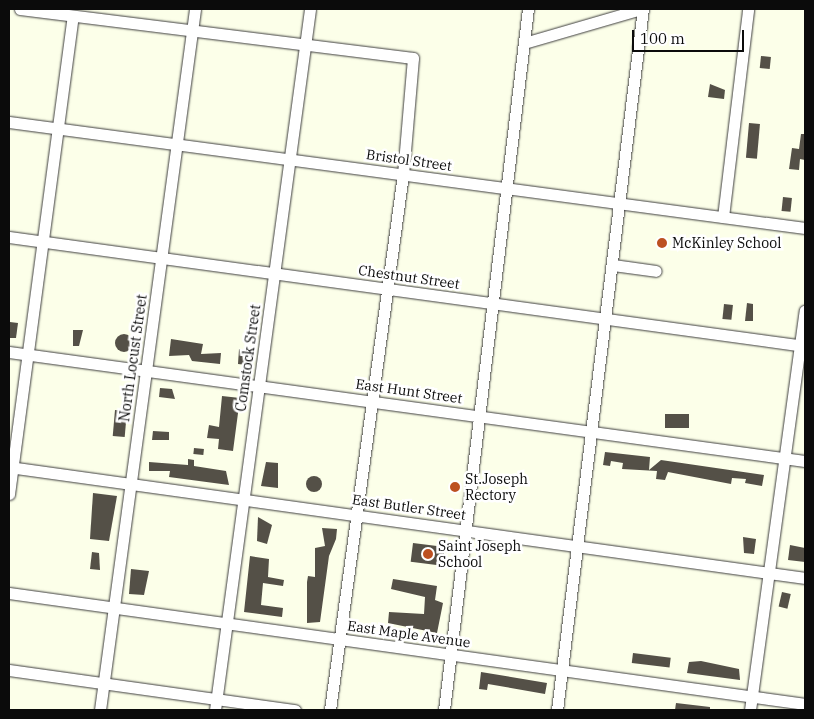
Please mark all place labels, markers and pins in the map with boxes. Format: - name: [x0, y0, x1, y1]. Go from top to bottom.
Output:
- place label: McKinley School: [672, 235, 781, 251]
- marker: McKinley School: [656, 237, 668, 249]
- place label: St.Joseph Rectory: [465, 471, 528, 504]
- marker: St.Joseph Rectory: [449, 481, 461, 493]
- place label: Saint Joseph School: [438, 538, 521, 570]
- marker: Saint Joseph School: [422, 548, 434, 560]

